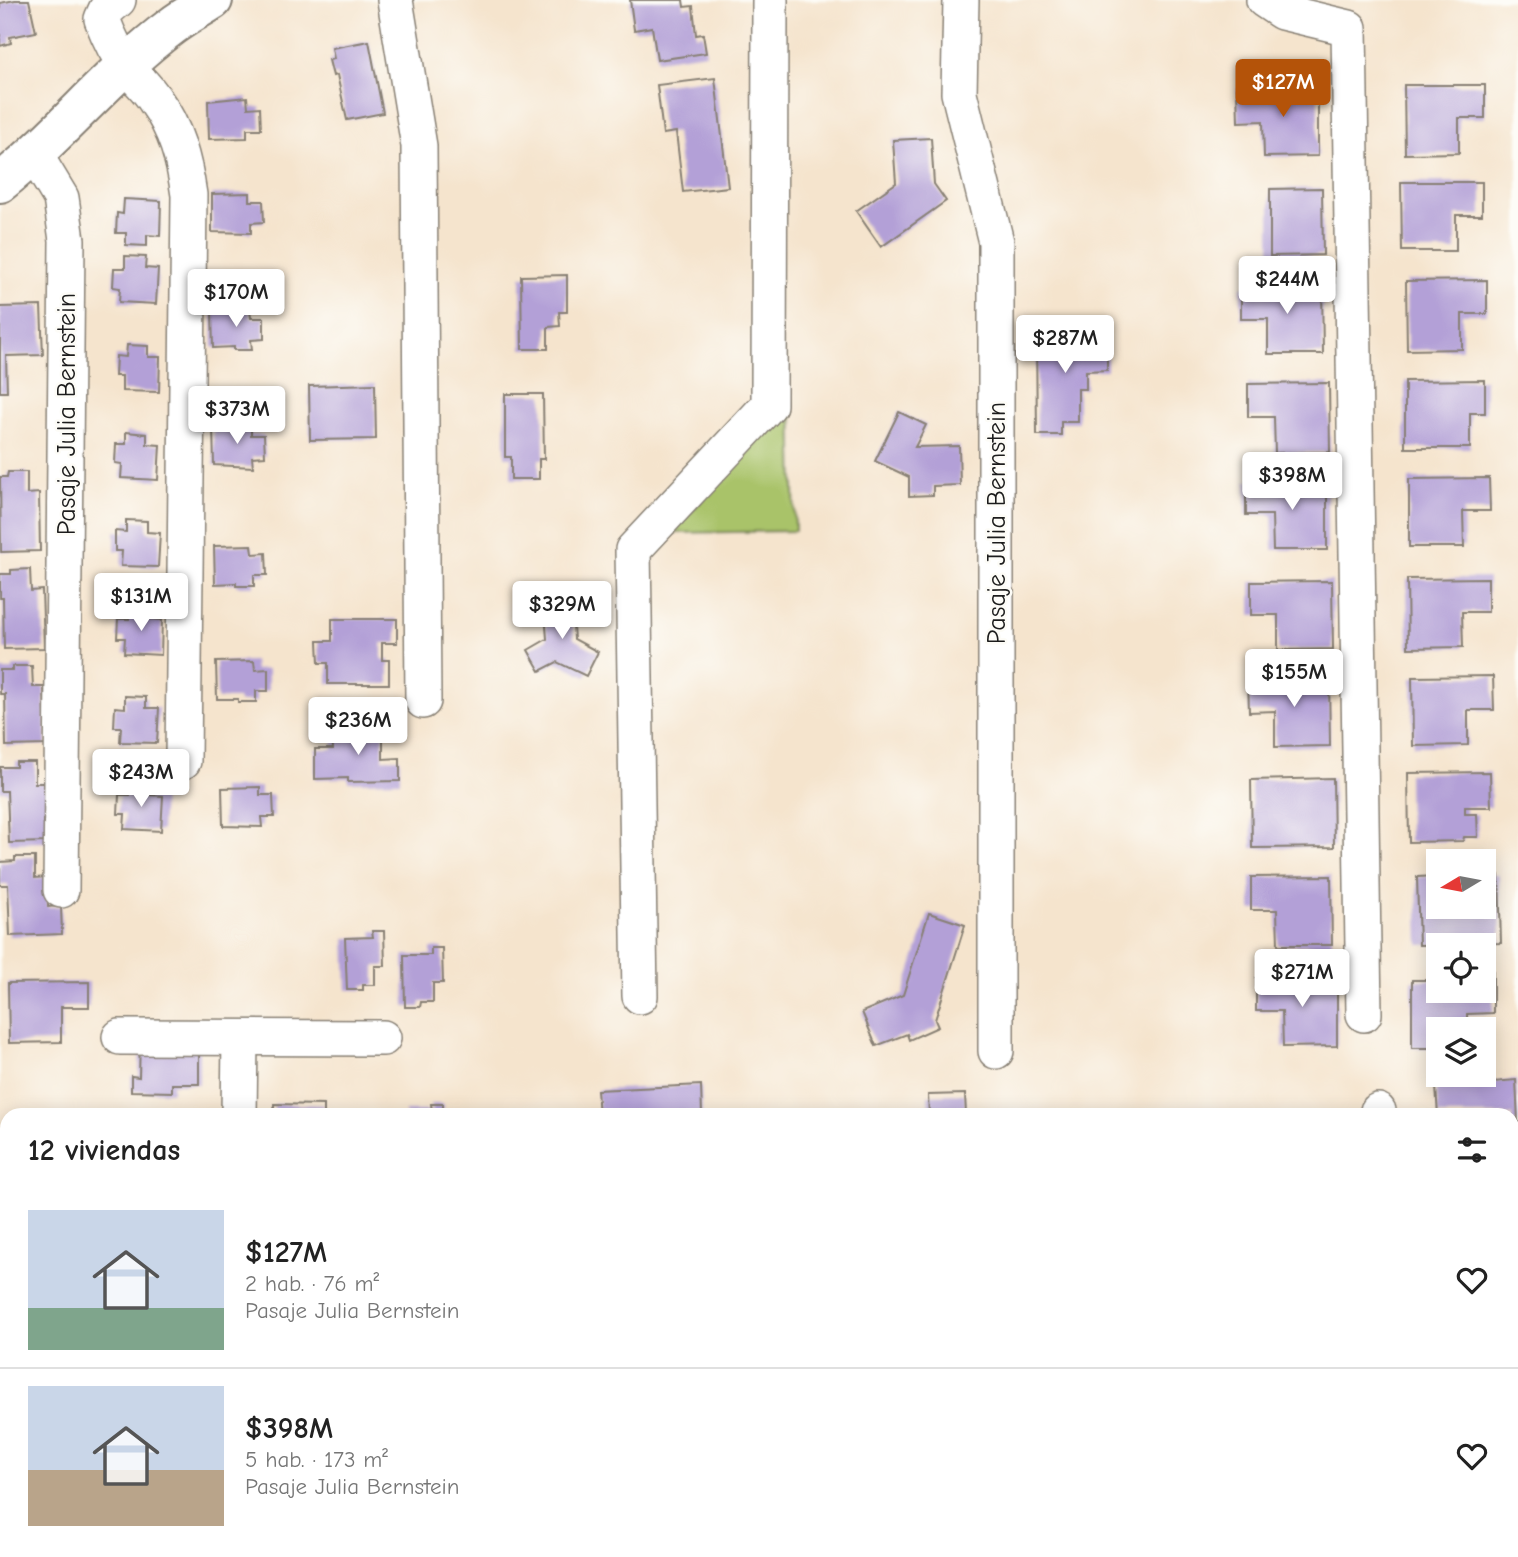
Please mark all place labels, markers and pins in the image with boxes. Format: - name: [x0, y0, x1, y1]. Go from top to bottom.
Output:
- pin: $127M: [1234, 60, 1332, 119]
- pin: $244M: [1238, 256, 1336, 316]
- pin: $170M: [187, 270, 285, 329]
- pin: $287M: [1016, 316, 1114, 375]
- pin: $373M: [188, 386, 286, 446]
- pin: $398M: [1243, 452, 1341, 512]
- pin: $131M: [92, 574, 190, 633]
- pin: $329M: [513, 582, 611, 641]
- pin: $155M: [1245, 650, 1343, 709]
- pin: $236M: [309, 698, 407, 757]
- pin: $243M: [92, 750, 190, 809]
- pin: $271M: [1253, 950, 1351, 1009]

